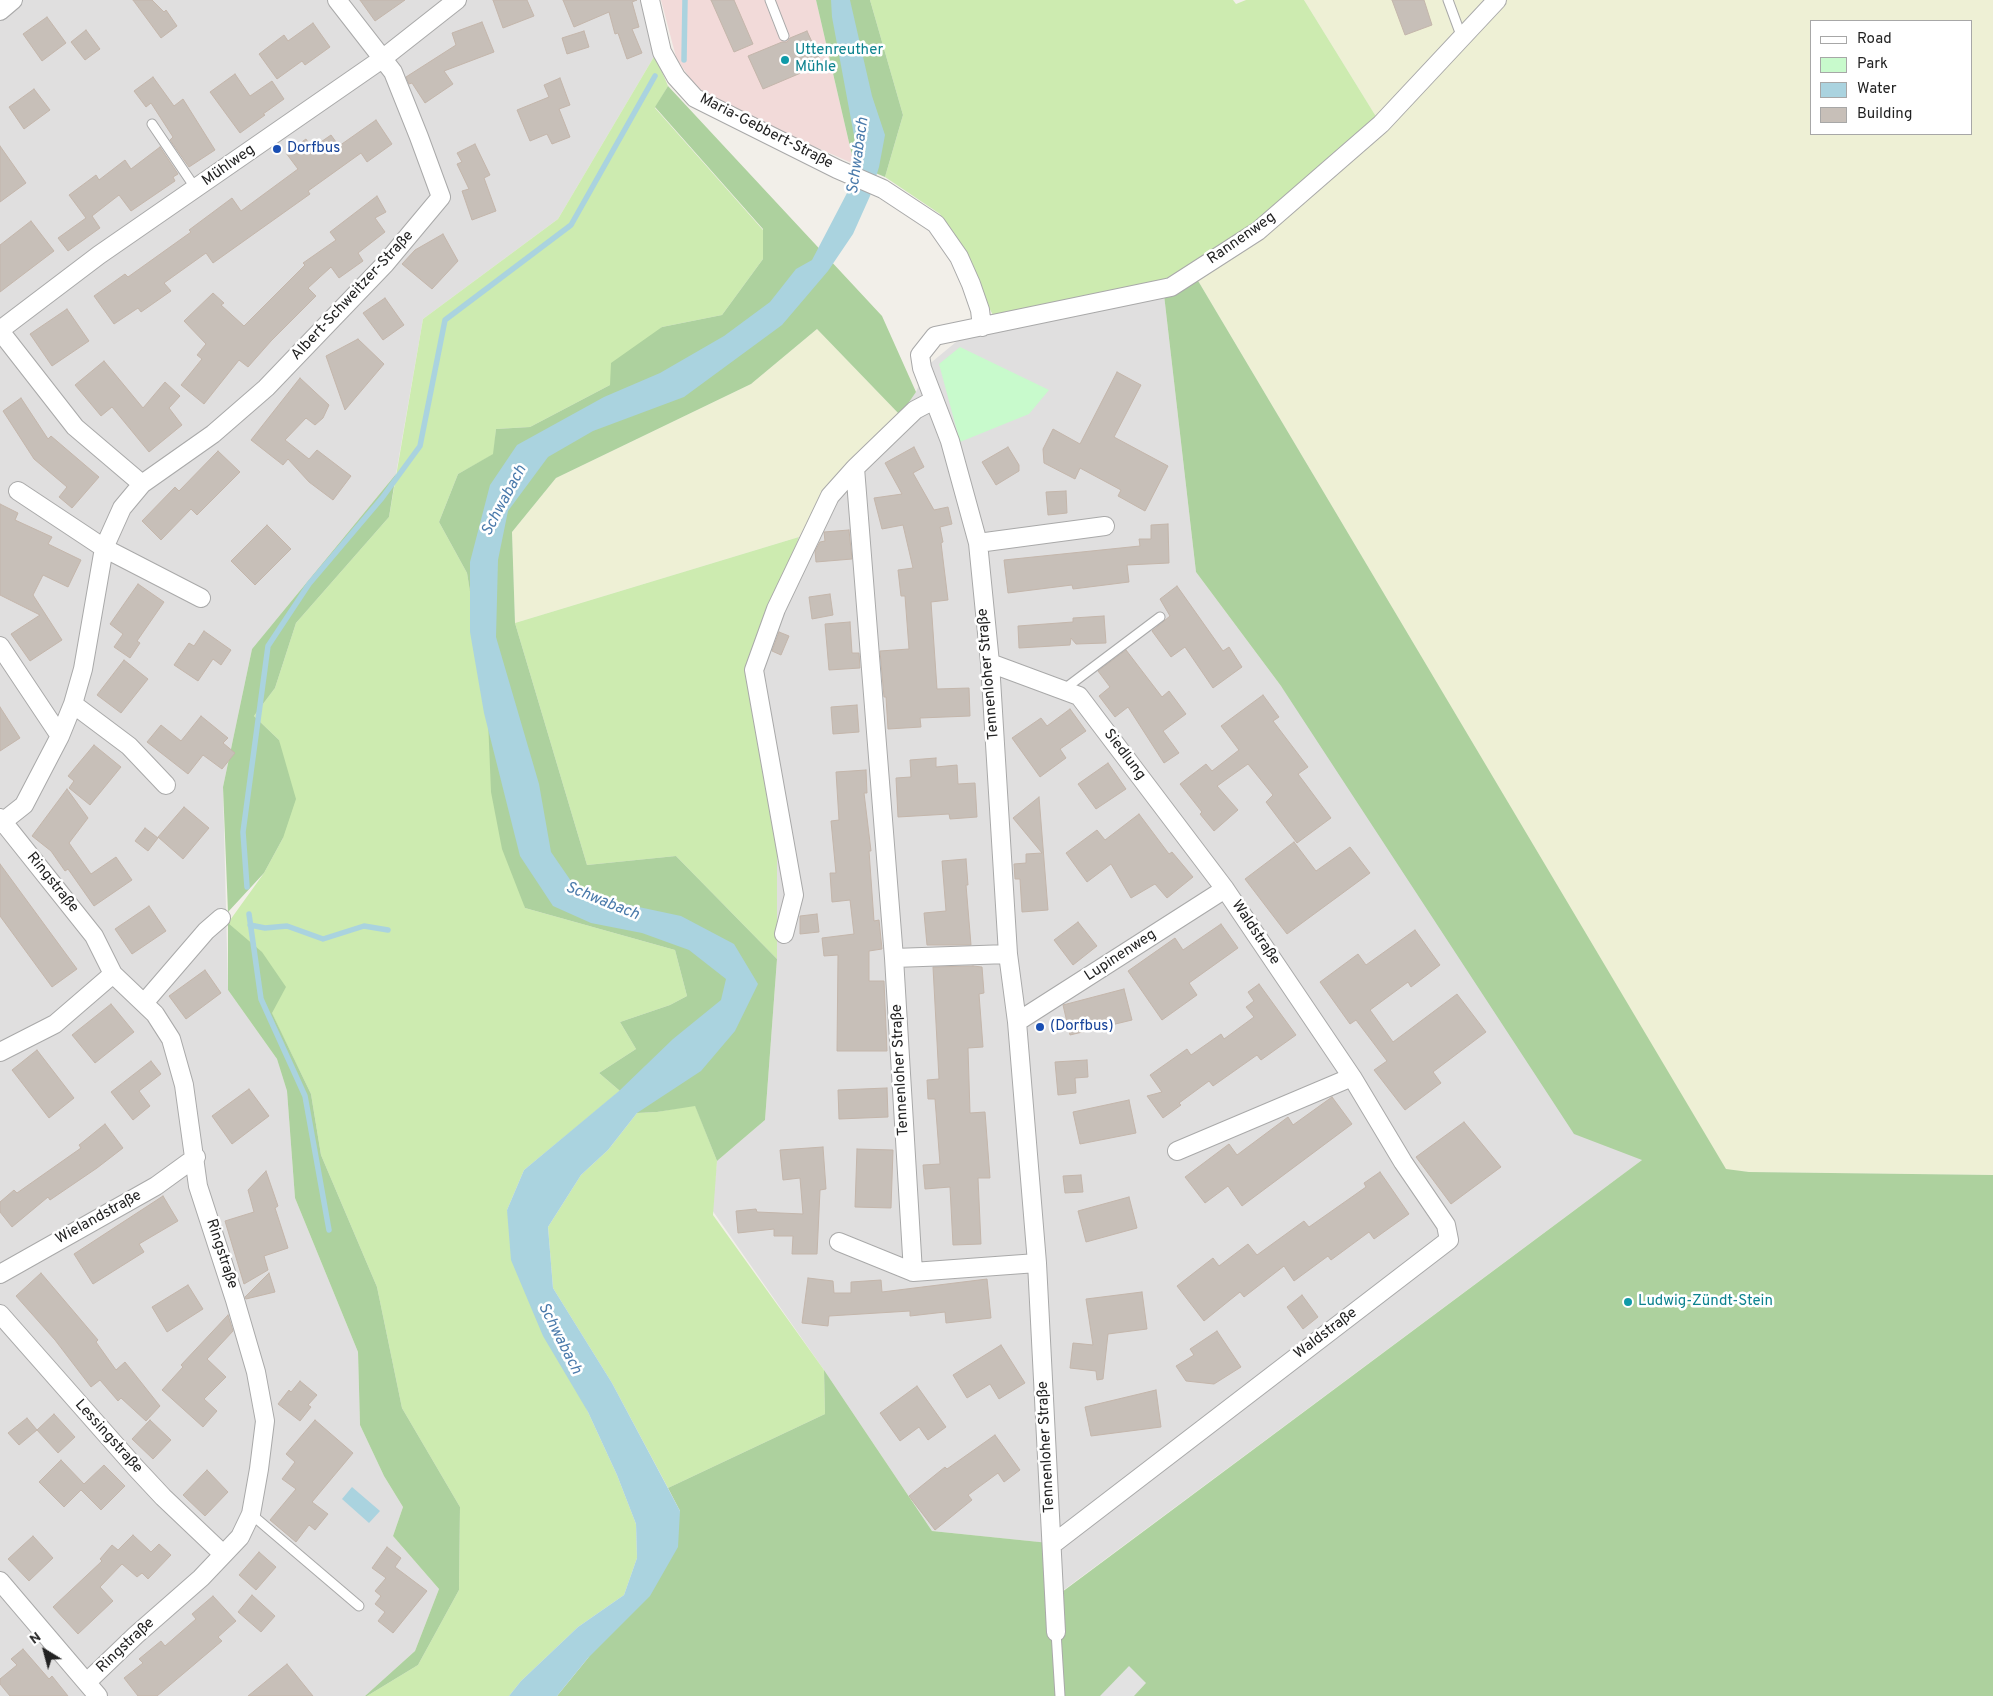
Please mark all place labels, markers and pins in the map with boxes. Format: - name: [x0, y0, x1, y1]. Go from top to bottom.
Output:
- place label: Uttenreuther Mühle: [795, 42, 883, 77]
- marker: Uttenreuther Mühle: [779, 54, 791, 66]
- place label: Dorfbus: [287, 140, 340, 158]
- marker: Dorfbus: [271, 143, 283, 155]
- place label: (Dorfbus): [1050, 1018, 1114, 1036]
- marker: (Dorfbus): [1034, 1021, 1046, 1033]
- place label: Ludwig-Zündt-Stein: [1638, 1293, 1773, 1311]
- marker: Ludwig-Zündt-Stein: [1622, 1296, 1634, 1308]

